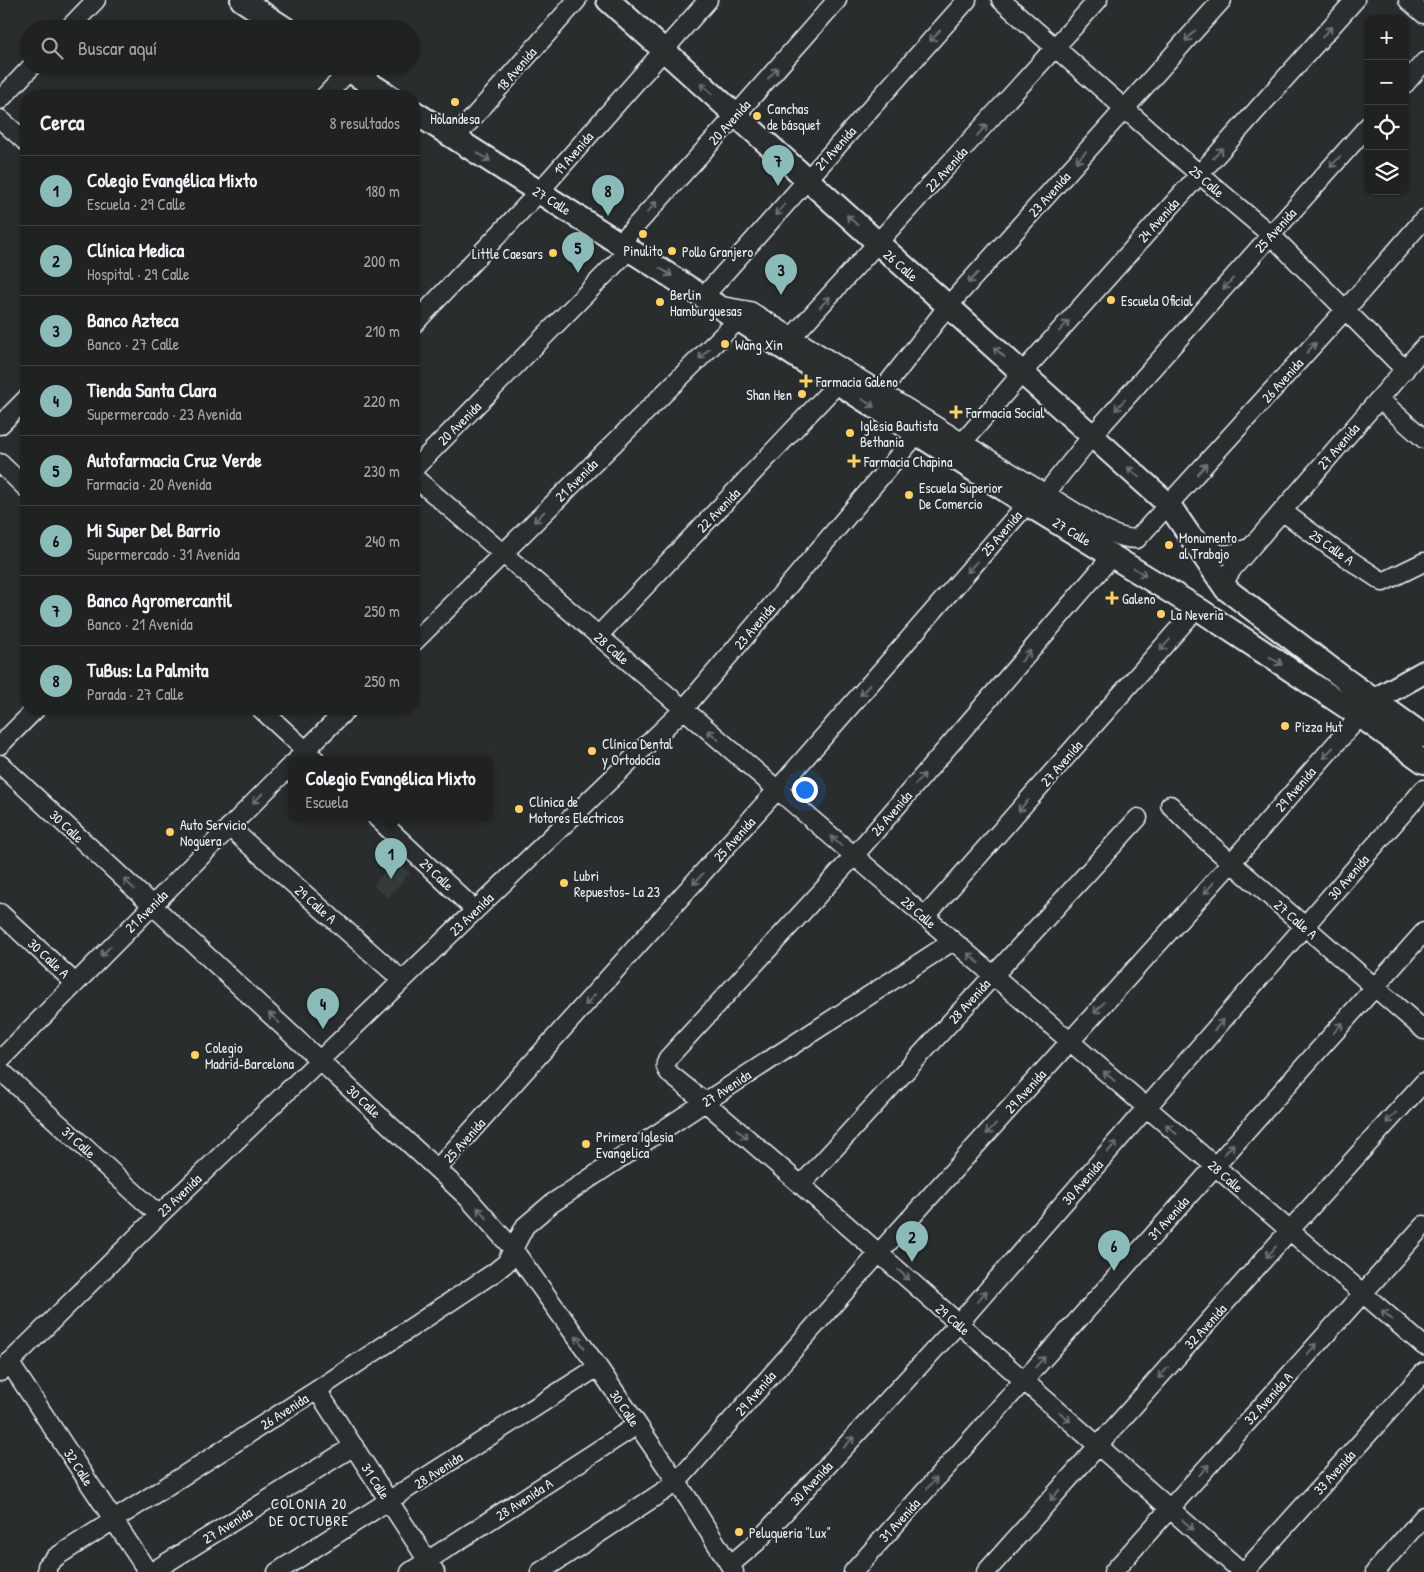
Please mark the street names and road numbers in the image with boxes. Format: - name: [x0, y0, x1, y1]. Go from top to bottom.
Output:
- street label: 18 Avenida: [492, 42, 541, 95]
- street label: 20 Avenida: [704, 95, 755, 149]
- street label: 21 Avenida: [810, 121, 860, 174]
- street label: 19 Avenida: [549, 127, 598, 179]
- street label: 22 Avenida: [921, 142, 972, 196]
- street label: 25 Calle: [1185, 161, 1229, 202]
- street label: 23 Avenida: [1024, 167, 1075, 221]
- street label: 27 Calle: [529, 181, 575, 219]
- street label: 24 Avenida: [1133, 193, 1183, 246]
- street label: 25 Avenida: [1250, 203, 1301, 256]
- street label: 26 Calle: [880, 245, 923, 286]
- street label: 26 Avenida: [1257, 353, 1307, 406]
- street label: 20 Avenida: [433, 397, 485, 449]
- street label: 27 Avenida: [1313, 419, 1364, 473]
- street label: 21 Avenida: [550, 454, 602, 506]
- street label: 22 Avenida: [692, 483, 744, 536]
- street label: 25 Avenida: [976, 506, 1026, 560]
- street label: 27 Calle: [1049, 512, 1095, 550]
- street label: 25 Calle A: [1306, 525, 1358, 569]
- street label: 23 Avenida: [729, 599, 779, 653]
- street label: 28 Calle: [590, 628, 634, 669]
- street label: 27 Avenida: [1036, 736, 1087, 790]
- street label: 29 Avenida: [1270, 762, 1320, 815]
- street label: 26 Avenida: [866, 786, 916, 840]
- street label: 30 Calle: [46, 805, 89, 847]
- street label: 25 Avenida: [709, 812, 760, 865]
- street label: 30 Avenida: [1323, 850, 1373, 904]
- street label: 29 Calle: [416, 854, 458, 895]
- street label: 29 Calle A: [291, 881, 341, 928]
- street label: 21 Avenida: [120, 885, 172, 937]
- street label: 23 Avenida: [445, 888, 498, 940]
- street label: 28 Calle: [897, 892, 941, 933]
- street label: 27 Calle A: [1270, 895, 1322, 943]
- street label: 30 Calle A: [24, 934, 74, 982]
- street label: 28 Avenida: [944, 974, 995, 1028]
- street label: 29 Avenida: [1000, 1064, 1050, 1117]
- street label: 27 Avenida: [698, 1065, 755, 1111]
- street label: 30 Calle: [343, 1080, 386, 1122]
- street label: 25 Avenida: [439, 1113, 490, 1166]
- street label: 31 Calle: [58, 1122, 100, 1163]
- street label: 30 Avenida: [1057, 1155, 1107, 1209]
- street label: 28 Calle: [1204, 1156, 1248, 1197]
- street label: 23 Avenida: [153, 1169, 206, 1221]
- street label: 31 Avenida: [1143, 1192, 1193, 1244]
- street label: 29 Calle: [932, 1299, 975, 1339]
- street label: 32 Avenida: [1180, 1299, 1231, 1353]
- street label: 29 Avenida: [730, 1366, 780, 1419]
- street label: 32 Avenida A: [1239, 1368, 1297, 1428]
- street label: 30 Calle: [606, 1386, 644, 1430]
- street label: 26 Avenida: [256, 1388, 312, 1434]
- street label: 32 Calle: [60, 1445, 98, 1490]
- street label: 33 Avenida: [1309, 1445, 1360, 1498]
- street label: 28 Avenida: [410, 1447, 466, 1493]
- street label: 30 Avenida: [786, 1456, 837, 1509]
- street label: 31 Calle: [357, 1459, 395, 1503]
- street label: 28 Avenida A: [492, 1473, 556, 1524]
- street label: 31 Avenida: [874, 1494, 924, 1546]
- street label: 27 Avenida: [199, 1502, 256, 1548]

